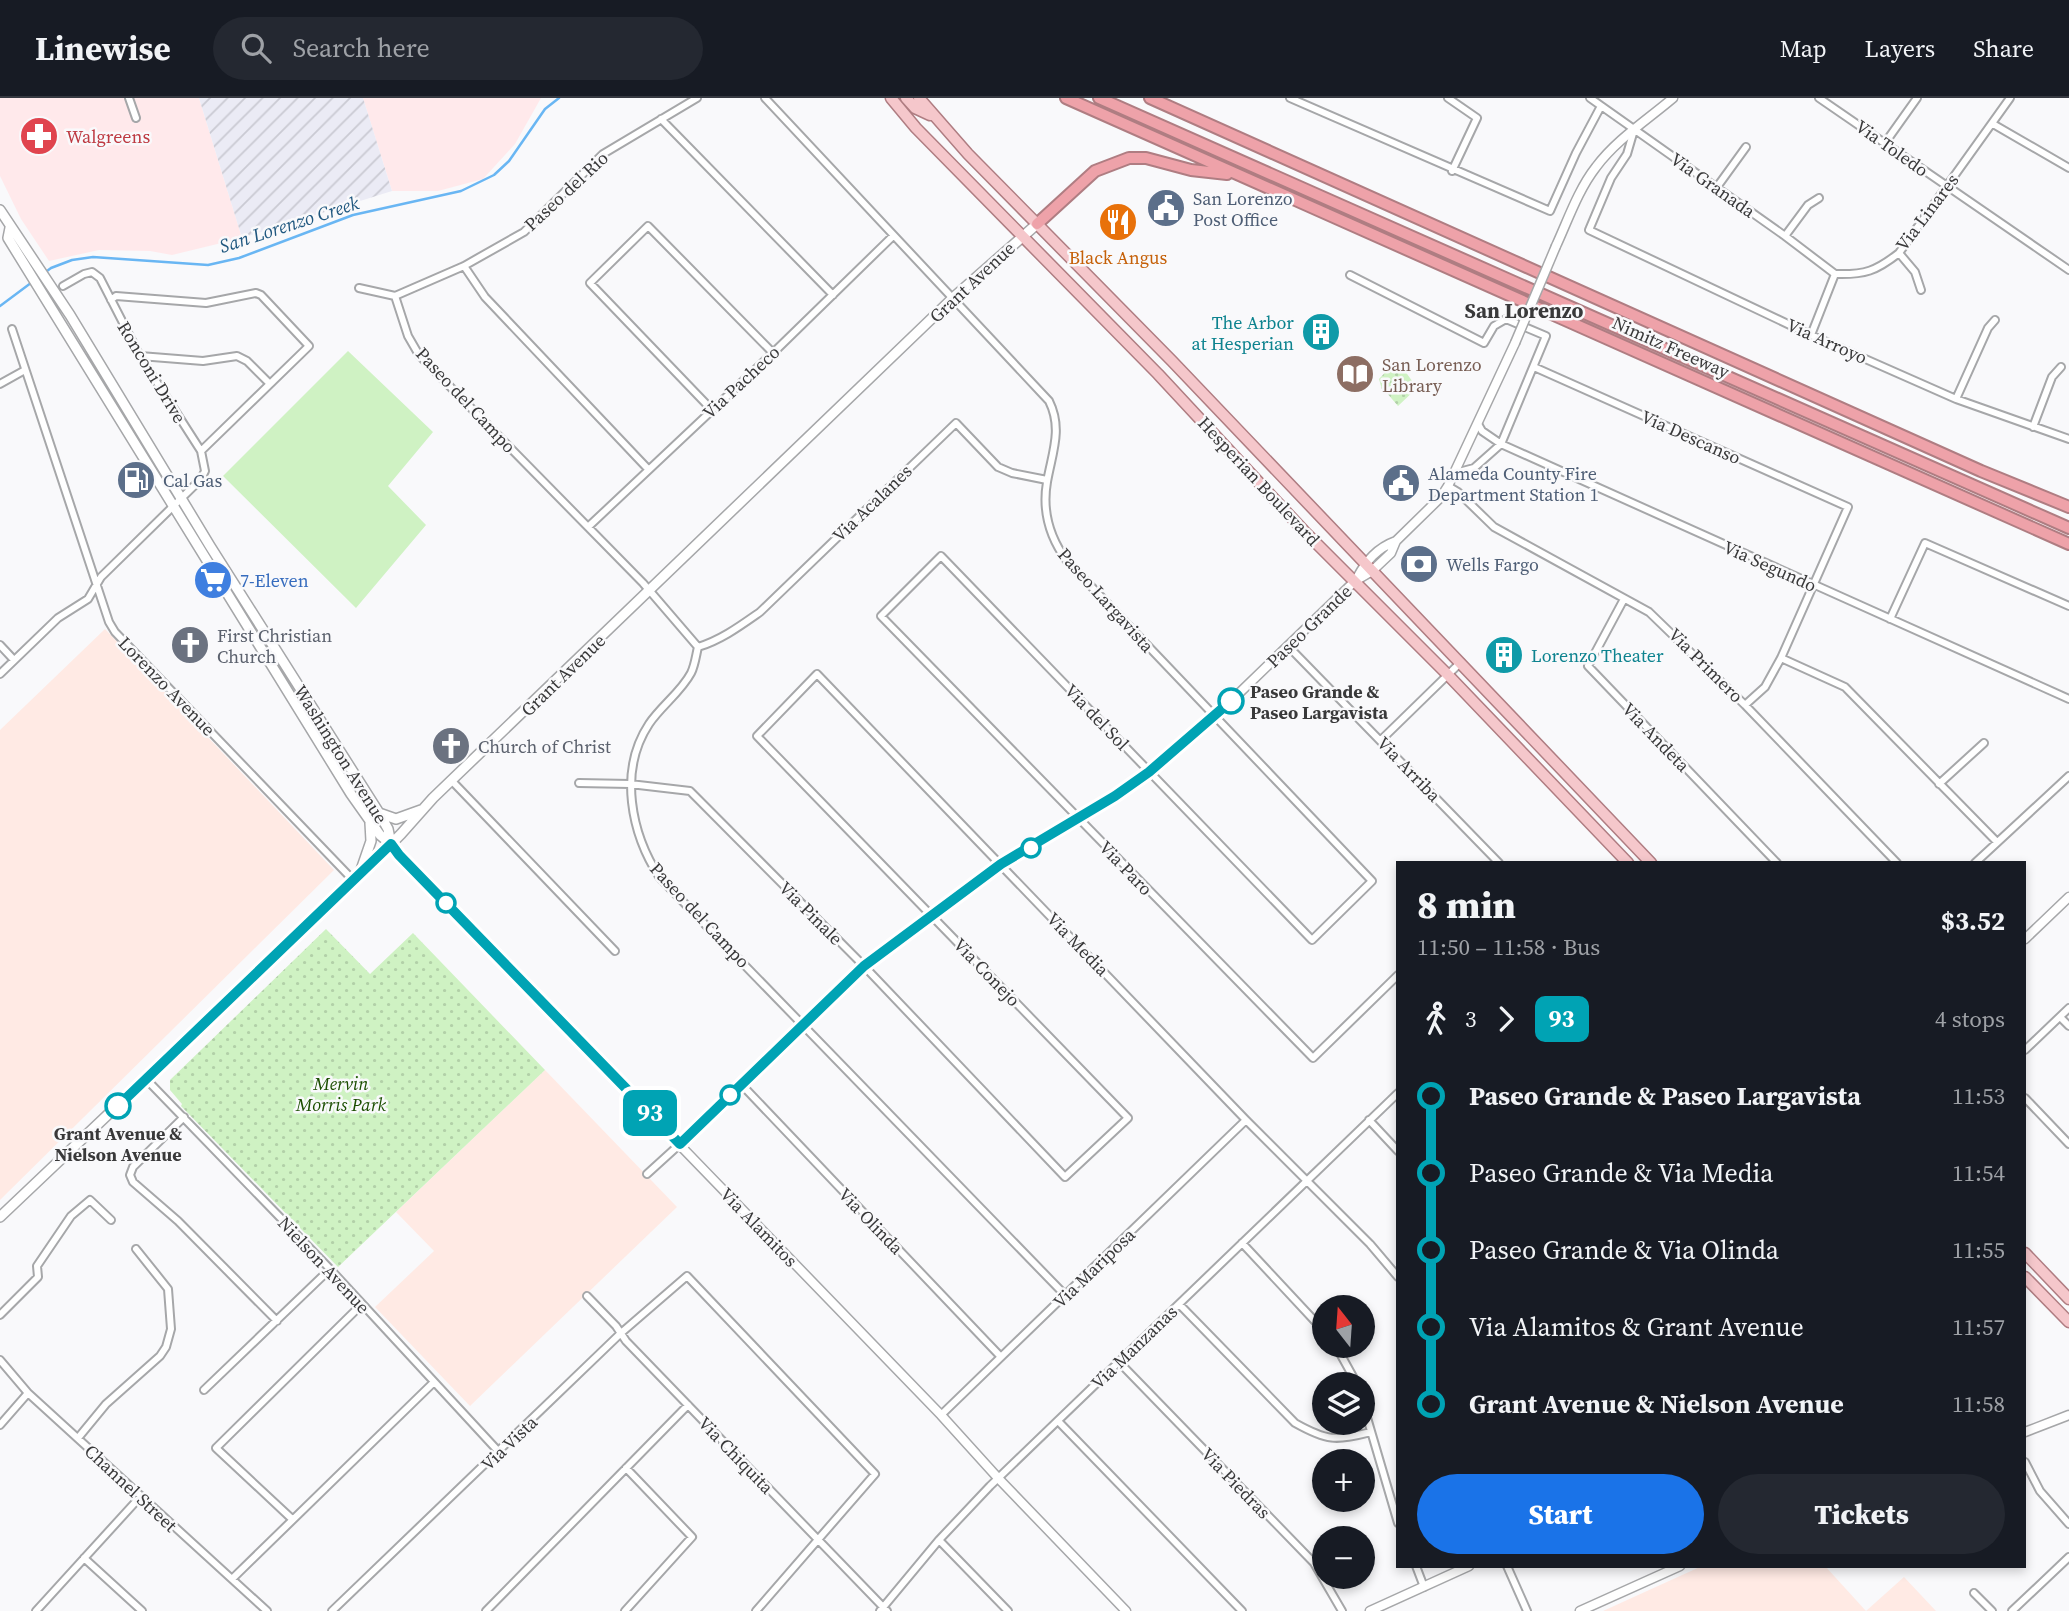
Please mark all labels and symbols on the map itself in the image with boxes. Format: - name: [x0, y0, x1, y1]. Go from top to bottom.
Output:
- street label: Via Toledo: [1850, 114, 1934, 182]
- pharmacy icon: Walgreens: [18, 115, 60, 157]
- place label: Walgreens: [66, 124, 150, 149]
- street label: Paseo del Rio: [519, 145, 614, 236]
- street label: Via Granada: [1666, 147, 1761, 224]
- street label: Via Linares: [1890, 168, 1964, 256]
- place label: San Lorenzo Post Office: [1193, 186, 1293, 232]
- public building icon: San Lorenzo Post Office: [1145, 187, 1187, 229]
- water label: San Lorenzo Creek: [216, 189, 362, 259]
- restaurant icon: Black Angus: [1097, 201, 1139, 243]
- street label: Grant Avenue: [924, 236, 1020, 328]
- place label: Black Angus: [1069, 245, 1167, 270]
- district label: San Lorenzo: [1465, 296, 1584, 325]
- place label: The Arbor at Hesperian: [1192, 310, 1294, 356]
- street label: Nimitz Freeway: [1608, 310, 1734, 384]
- building icon: The Arbor at Hesperian: [1300, 311, 1342, 353]
- street label: Via Arroyo: [1783, 312, 1871, 370]
- street label: Ronconi Drive: [112, 316, 192, 428]
- street label: Via Pacheco: [697, 340, 785, 424]
- street label: Paseo del Campo: [410, 342, 522, 458]
- place label: San Lorenzo Library: [1382, 352, 1482, 398]
- library icon: San Lorenzo Library: [1334, 353, 1376, 395]
- street label: Via Descanso: [1637, 404, 1745, 470]
- street label: Hesperian Boulevard: [1192, 411, 1326, 551]
- street label: Via Acalanes: [827, 458, 918, 547]
- fuel station icon: Cal Gas: [115, 459, 157, 501]
- place label: Alameda County Fire Department Station 1: [1428, 461, 1599, 507]
- public building icon: Alameda County Fire Department Station 1: [1380, 462, 1422, 504]
- place label: Cal Gas: [163, 468, 223, 493]
- street label: Via Segundo: [1719, 534, 1821, 598]
- street label: Paseo Largavista: [1052, 542, 1160, 658]
- bank icon: Wells Fargo: [1398, 543, 1440, 585]
- place label: Wells Fargo: [1446, 552, 1539, 577]
- supermarket icon: 7-Eleven: [192, 559, 234, 601]
- place label: 7-Eleven: [240, 568, 309, 593]
- street label: Paseo Grande: [1261, 579, 1357, 673]
- street label: Via Primero: [1663, 622, 1749, 708]
- place label: First Christian Church: [217, 623, 332, 669]
- church icon: First Christian Church: [169, 624, 211, 666]
- street label: Grant Avenue: [515, 628, 611, 722]
- street label: Lorenzo Avenue: [113, 631, 221, 741]
- building icon: Lorenzo Theater: [1483, 634, 1525, 676]
- place label: Lorenzo Theater: [1531, 643, 1664, 668]
- street label: Via del Sol: [1059, 678, 1135, 756]
- place label: Paseo Grande & Paseo Largavista: [1250, 679, 1388, 725]
- street label: Washington Avenue: [288, 680, 394, 828]
- marker: Paseo Grande & Paseo Largavista: [1218, 688, 1244, 714]
- street label: Via Andeta: [1617, 697, 1696, 778]
- church icon: Church of Christ: [430, 725, 472, 767]
- street label: Via Arriba: [1371, 731, 1447, 808]
- place label: Church of Christ: [478, 734, 611, 759]
- street label: Via Paro: [1094, 835, 1158, 901]
- unlabelled marker: [1021, 838, 1041, 858]
- street label: Paseo del Campo: [644, 857, 756, 973]
- street label: Via Pinale: [773, 875, 849, 951]
- unlabelled marker: [436, 893, 456, 913]
- street label: Via Media: [1041, 907, 1115, 982]
- street label: Via Conejo: [948, 932, 1026, 1012]
- park label: Mervin Morris Park: [295, 1071, 387, 1117]
- unlabelled marker: [720, 1085, 740, 1105]
- line badge: 93: [618, 1090, 682, 1136]
- marker: Grant Avenue & Nielson Avenue: [105, 1093, 131, 1119]
- place label: Grant Avenue & Nielson Avenue: [54, 1121, 182, 1167]
- street label: Via Alamitos: [715, 1182, 803, 1272]
- street label: Via Olinda: [833, 1182, 910, 1260]
- street label: Nielson Avenue: [272, 1211, 376, 1319]
- street label: Via Mariposa: [1047, 1222, 1141, 1314]
- north arrow: [1312, 1295, 1376, 1358]
- street label: Via Manzanas: [1085, 1299, 1183, 1395]
- street label: Via Vista: [475, 1409, 543, 1476]
- street label: Via Chiquita: [693, 1411, 780, 1500]
- street label: Channel Street: [79, 1439, 183, 1538]
- street label: Via Piedras: [1196, 1442, 1276, 1524]

